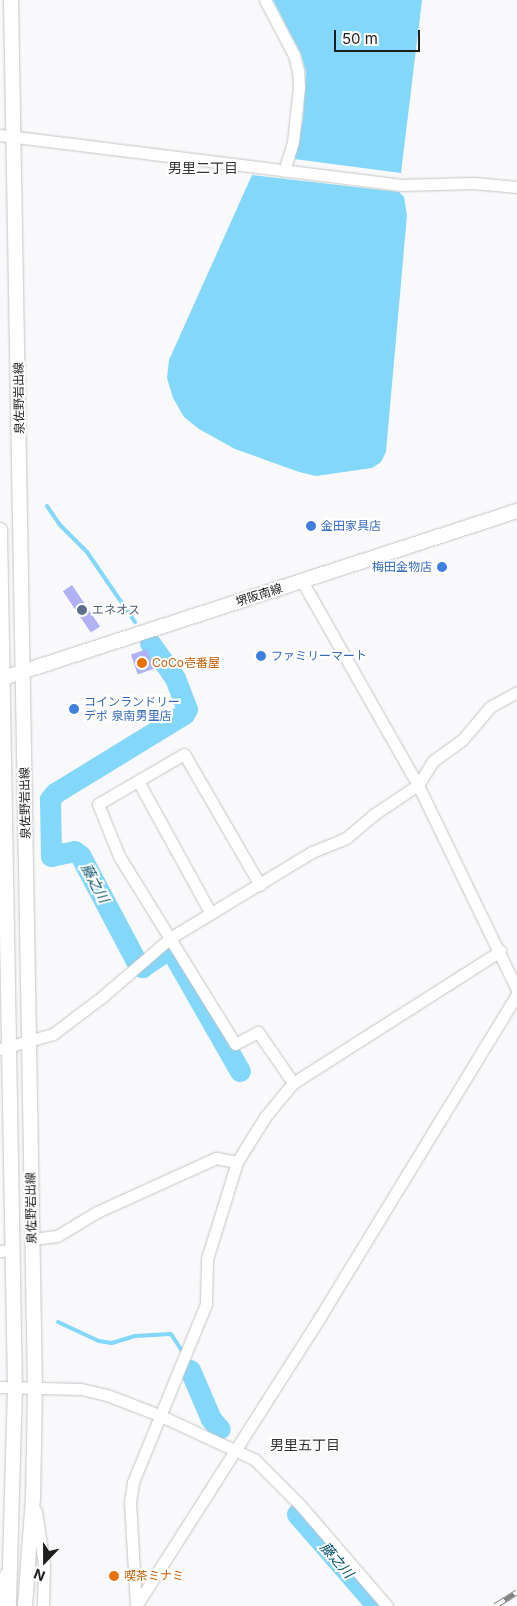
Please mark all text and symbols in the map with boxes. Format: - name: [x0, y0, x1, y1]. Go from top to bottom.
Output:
- scale bar: [337, 20, 423, 52]
- text: 50 m: [342, 29, 378, 48]
- district label: 男里二丁目: [168, 160, 238, 176]
- street label: 泉佐野岩出線: [11, 362, 27, 434]
- place label: 金田家具店: [321, 519, 381, 533]
- marker: 金田家具店: [305, 520, 317, 532]
- place label: 梅田金物店: [372, 560, 432, 574]
- marker: 梅田金物店: [436, 561, 448, 573]
- street label: 堺阪南線: [234, 581, 284, 609]
- place label: エネオス: [92, 603, 140, 617]
- marker: エネオス: [76, 604, 88, 616]
- place label: ファミリーマート: [271, 649, 367, 663]
- marker: ファミリーマート: [255, 650, 267, 662]
- place label: CoCo壱番屋: [152, 656, 220, 670]
- marker: CoCo壱番屋: [136, 657, 148, 669]
- place label: コインランドリー デポ 泉南男里店: [84, 695, 180, 723]
- marker: コインランドリー デポ 泉南男里店: [68, 703, 80, 715]
- street label: 泉佐野岩出線: [17, 767, 33, 839]
- water label: 藤之川: [78, 861, 112, 905]
- street label: 泉佐野岩出線: [23, 1172, 39, 1244]
- district label: 男里五丁目: [270, 1437, 340, 1453]
- north arrow: [20, 1536, 70, 1586]
- water label: 藤之川: [317, 1539, 357, 1581]
- text: N: [31, 1565, 47, 1585]
- place label: 喫茶ミナミ: [124, 1569, 184, 1583]
- marker: 喫茶ミナミ: [108, 1570, 120, 1582]

